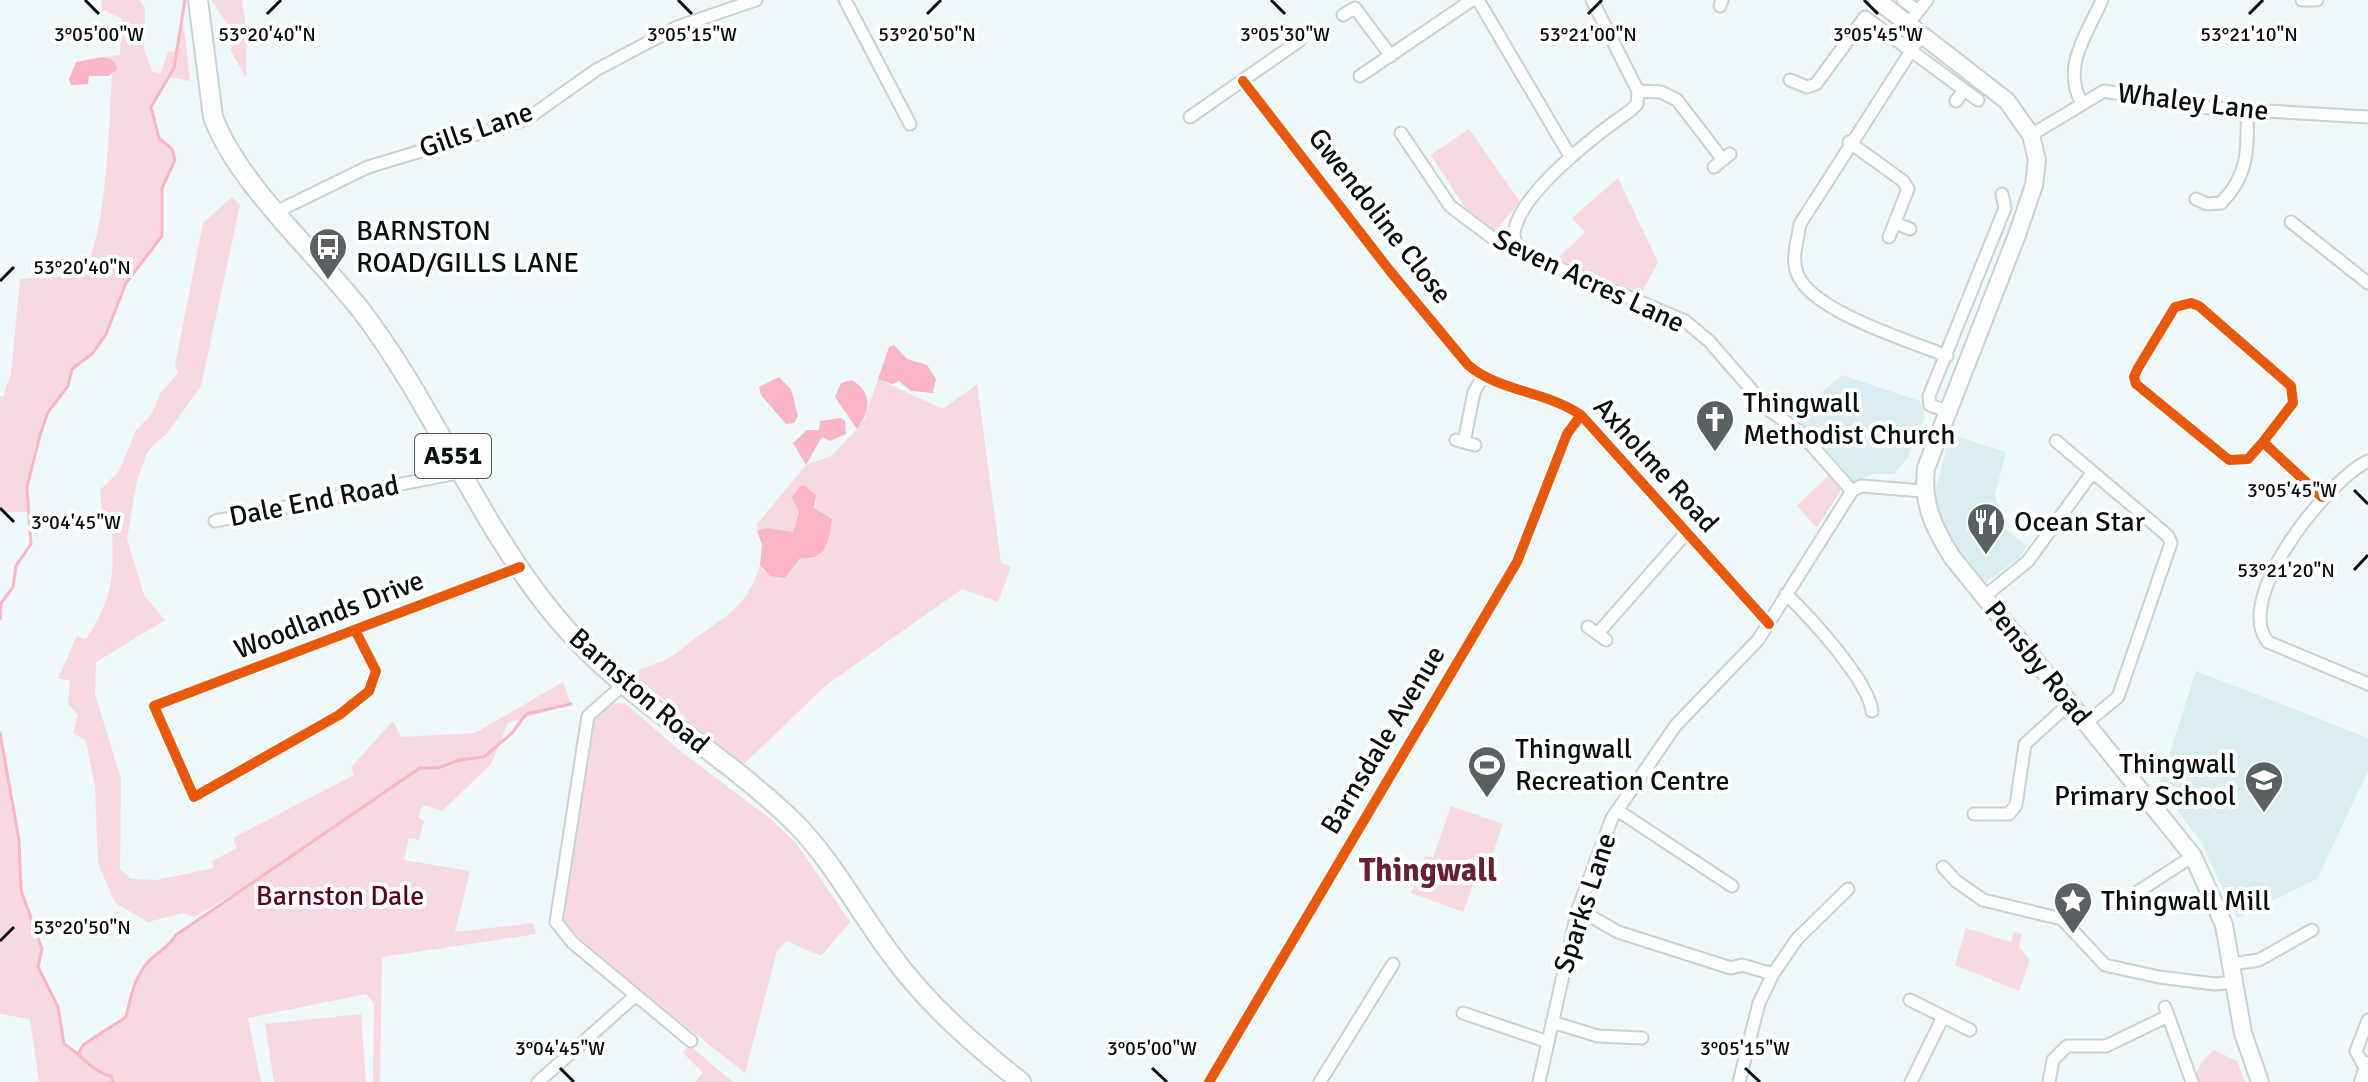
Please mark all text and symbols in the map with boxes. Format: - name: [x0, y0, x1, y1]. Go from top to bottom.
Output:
- text: 3°05'00"W: [54, 22, 144, 47]
- text: 53°20'40"N: [218, 22, 316, 47]
- text: 3°05'15"W: [647, 22, 737, 47]
- text: 53°20'50"N: [878, 22, 976, 47]
- text: 3°05'30"W: [1240, 22, 1330, 47]
- text: 53°21'00"N: [1539, 22, 1637, 47]
- text: 3°05'45"W: [1833, 22, 1923, 47]
- text: 53°21'10"N: [2200, 22, 2298, 47]
- street label: Whaley Lane: [2116, 76, 2270, 128]
- street label: Gills Lane: [415, 95, 537, 165]
- street label: Gwendoline Close: [1301, 121, 1459, 311]
- place label: BARNSTON ROAD/GILLS LANE: [356, 214, 579, 280]
- street label: Seven Acres Lane: [1488, 222, 1690, 340]
- bus stop icon: BARNSTON ROAD/GILLS LANE: [307, 226, 349, 281]
- text: 53°20'40"N: [33, 255, 131, 280]
- place label: Thingwall Methodist Church: [1743, 386, 1955, 452]
- street label: Axholme Road: [1586, 390, 1726, 540]
- church icon: Thingwall Methodist Church: [1694, 398, 1736, 453]
- road number: A551: [415, 434, 491, 478]
- street label: Dale End Road: [226, 468, 402, 534]
- text: 3°05'45"W: [2247, 478, 2337, 503]
- restaurant icon: Ocean Star: [1965, 501, 2007, 556]
- place label: Ocean Star: [2014, 505, 2146, 539]
- text: 3°04'45"W: [31, 510, 121, 535]
- text: 53°21'20"N: [2237, 558, 2335, 583]
- street label: Woodlands Drive: [229, 563, 429, 667]
- street label: Pensby Road: [1977, 594, 2099, 732]
- street label: Barnston Road: [562, 621, 716, 761]
- street label: Barnsdale Avenue: [1313, 640, 1453, 840]
- place label: Thingwall Recreation Centre: [1515, 732, 1730, 798]
- sports icon: Thingwall Recreation Centre: [1466, 744, 1508, 799]
- place label: Thingwall Primary School: [2054, 747, 2236, 813]
- school or university icon: Thingwall Primary School: [2243, 759, 2285, 814]
- street label: Sparks Lane: [1546, 829, 1624, 977]
- district label: Thingwall: [1359, 851, 1497, 890]
- park label: Barnston Dale: [256, 879, 424, 913]
- place icon: Thingwall Mill: [2052, 880, 2094, 935]
- place label: Thingwall Mill: [2101, 884, 2270, 918]
- text: 53°20'50"N: [33, 915, 131, 940]
- text: 3°04'45"W: [515, 1036, 605, 1061]
- text: 3°05'00"W: [1107, 1036, 1197, 1061]
- text: 3°05'15"W: [1700, 1036, 1790, 1061]

